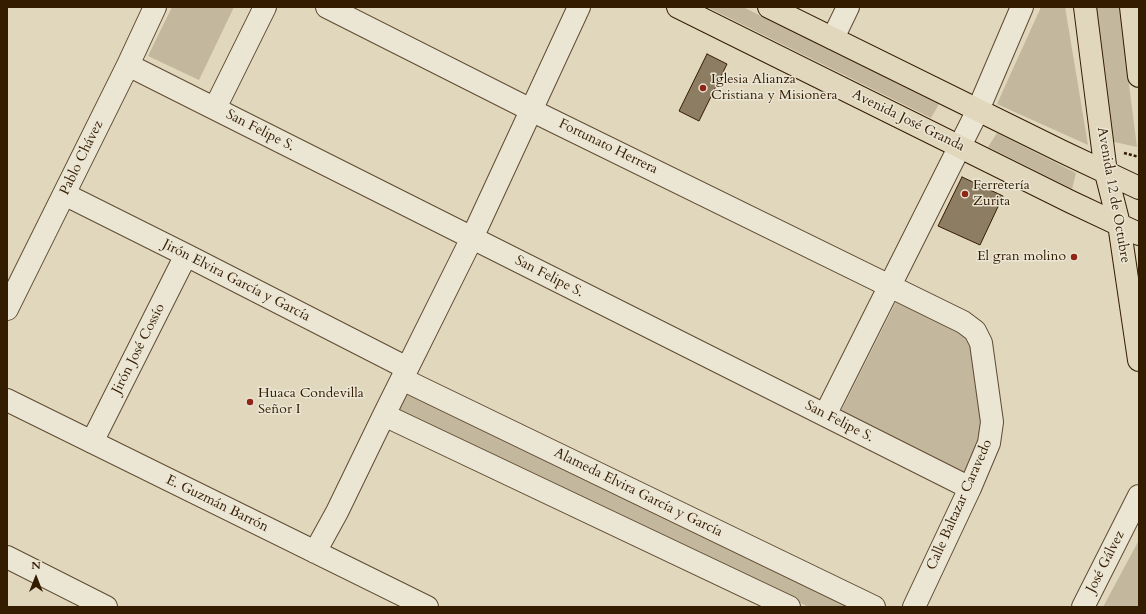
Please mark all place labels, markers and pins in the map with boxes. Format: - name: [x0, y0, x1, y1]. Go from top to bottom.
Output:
- place label: Iglesia Alianza Cristiana y Misionera: [711, 72, 838, 104]
- marker: Iglesia Alianza Cristiana y Misionera: [698, 83, 708, 93]
- place label: Ferretería Zurita: [973, 178, 1030, 210]
- marker: Ferretería Zurita: [960, 189, 970, 199]
- place label: El gran molino: [977, 249, 1066, 265]
- marker: El gran molino: [1069, 252, 1079, 262]
- place label: Huaca Condevilla Señor I: [258, 386, 364, 418]
- marker: Huaca Condevilla Señor I: [245, 397, 255, 407]

